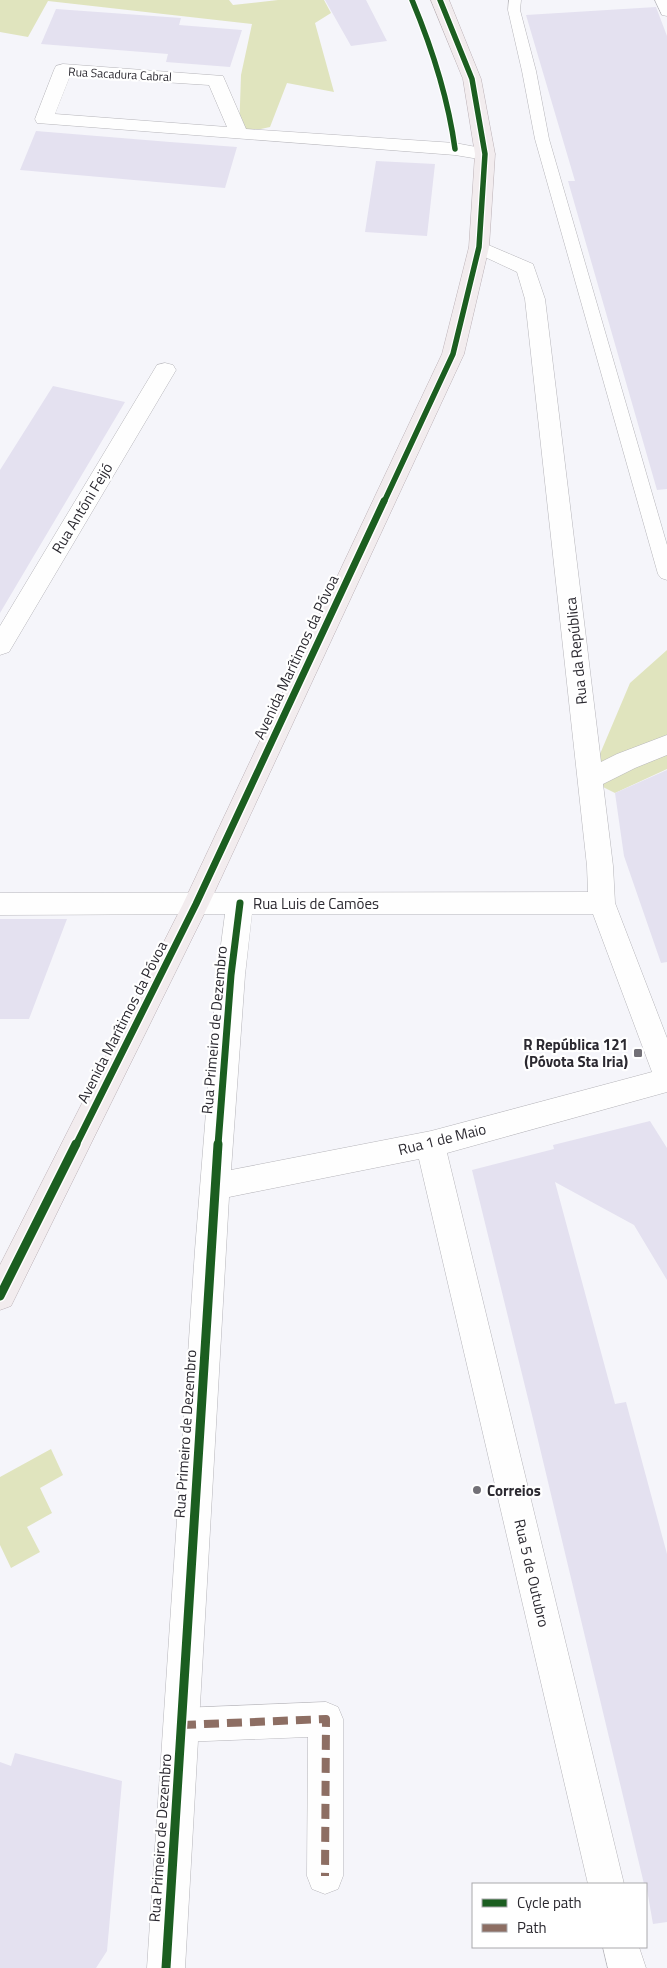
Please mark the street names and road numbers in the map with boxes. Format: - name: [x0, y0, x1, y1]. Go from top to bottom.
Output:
- street label: Rua Sacadura Cabral: [68, 62, 172, 86]
- street label: Rua Antóni Feijó: [46, 458, 118, 558]
- street label: Avenida Marítimos da Póvoa: [248, 571, 344, 743]
- street label: Rua da República: [559, 596, 593, 706]
- street label: Rua Luis de Camões: [253, 892, 379, 915]
- street label: Avenida Marítimos da Póvoa: [71, 937, 173, 1107]
- street label: Rua Primeiro de Dezembro: [195, 945, 233, 1115]
- street label: Rua 1 de Maio: [396, 1117, 488, 1161]
- street label: Rua Primeiro de Dezembro: [168, 1349, 202, 1519]
- street label: Rua 5 de Outubro: [508, 1517, 556, 1629]
- street label: Rua Primeiro de Dezembro: [143, 1753, 177, 1923]

